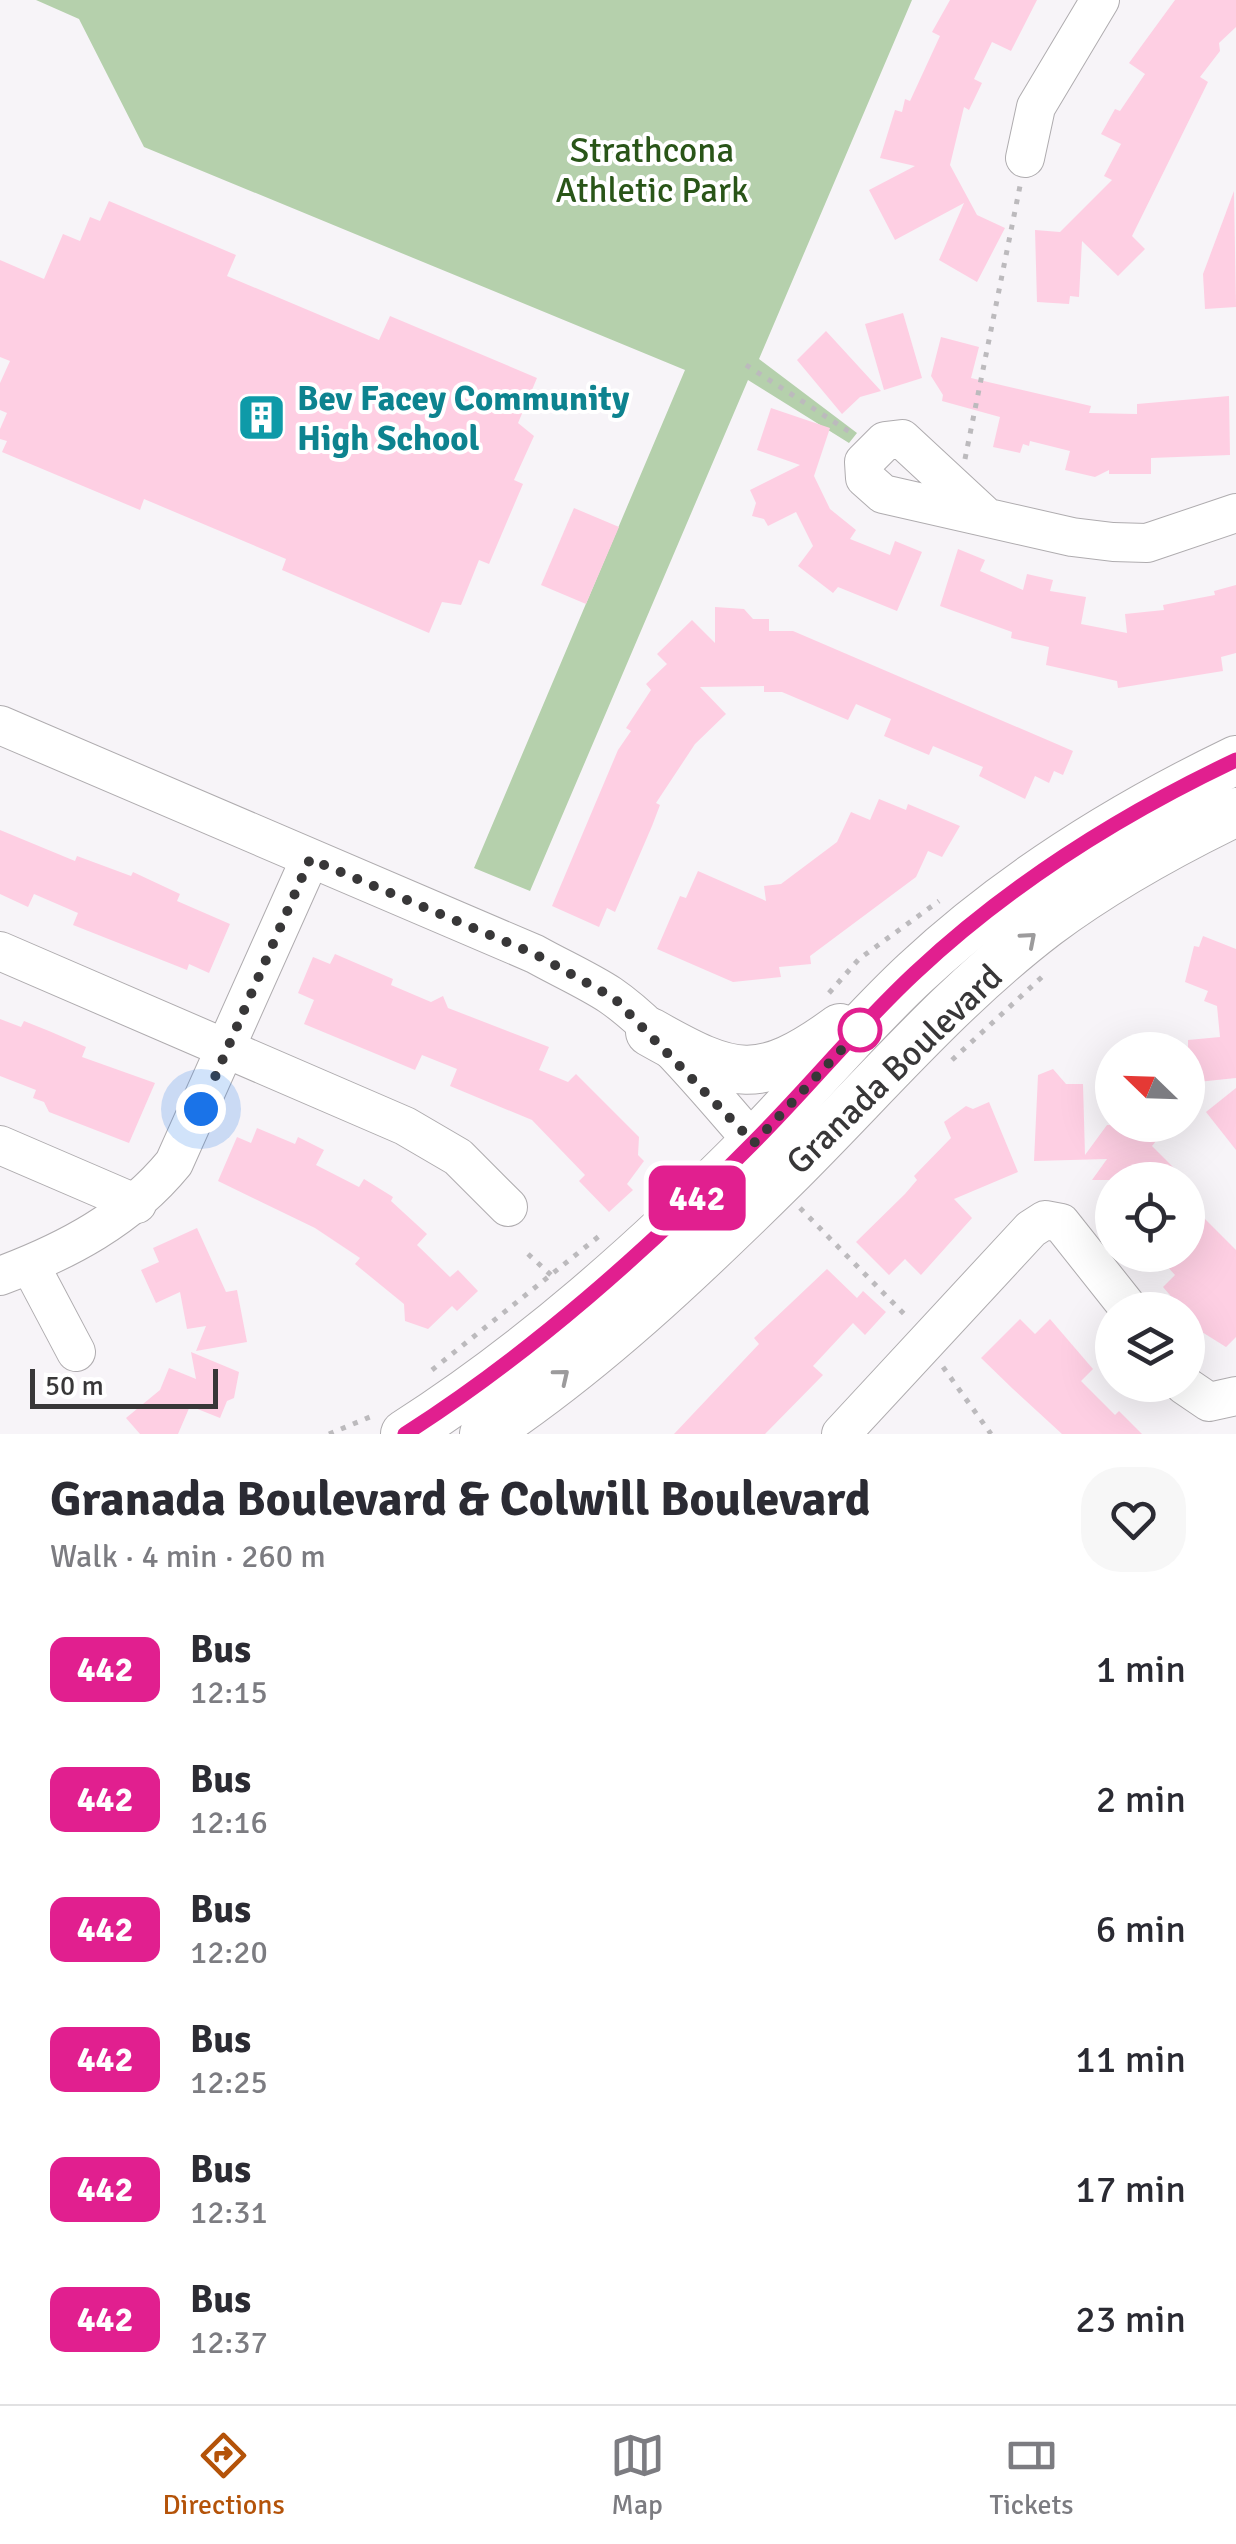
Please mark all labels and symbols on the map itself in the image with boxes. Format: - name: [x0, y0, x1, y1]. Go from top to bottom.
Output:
- park label: Strathcona Athletic Park: [555, 129, 749, 212]
- place label: Bev Facey Community High School: [297, 377, 630, 460]
- building icon: Bev Facey Community High School: [236, 392, 288, 444]
- one-way arrow: [1018, 933, 1036, 951]
- street label: Granada Boulevard: [777, 955, 1011, 1183]
- unlabelled marker: [839, 1009, 881, 1051]
- north arrow: [1095, 1032, 1205, 1142]
- your location: [176, 1084, 226, 1134]
- line badge: 442: [640, 1166, 754, 1230]
- scale bar: [30, 1364, 218, 1408]
- one-way arrow: [551, 1370, 569, 1388]

